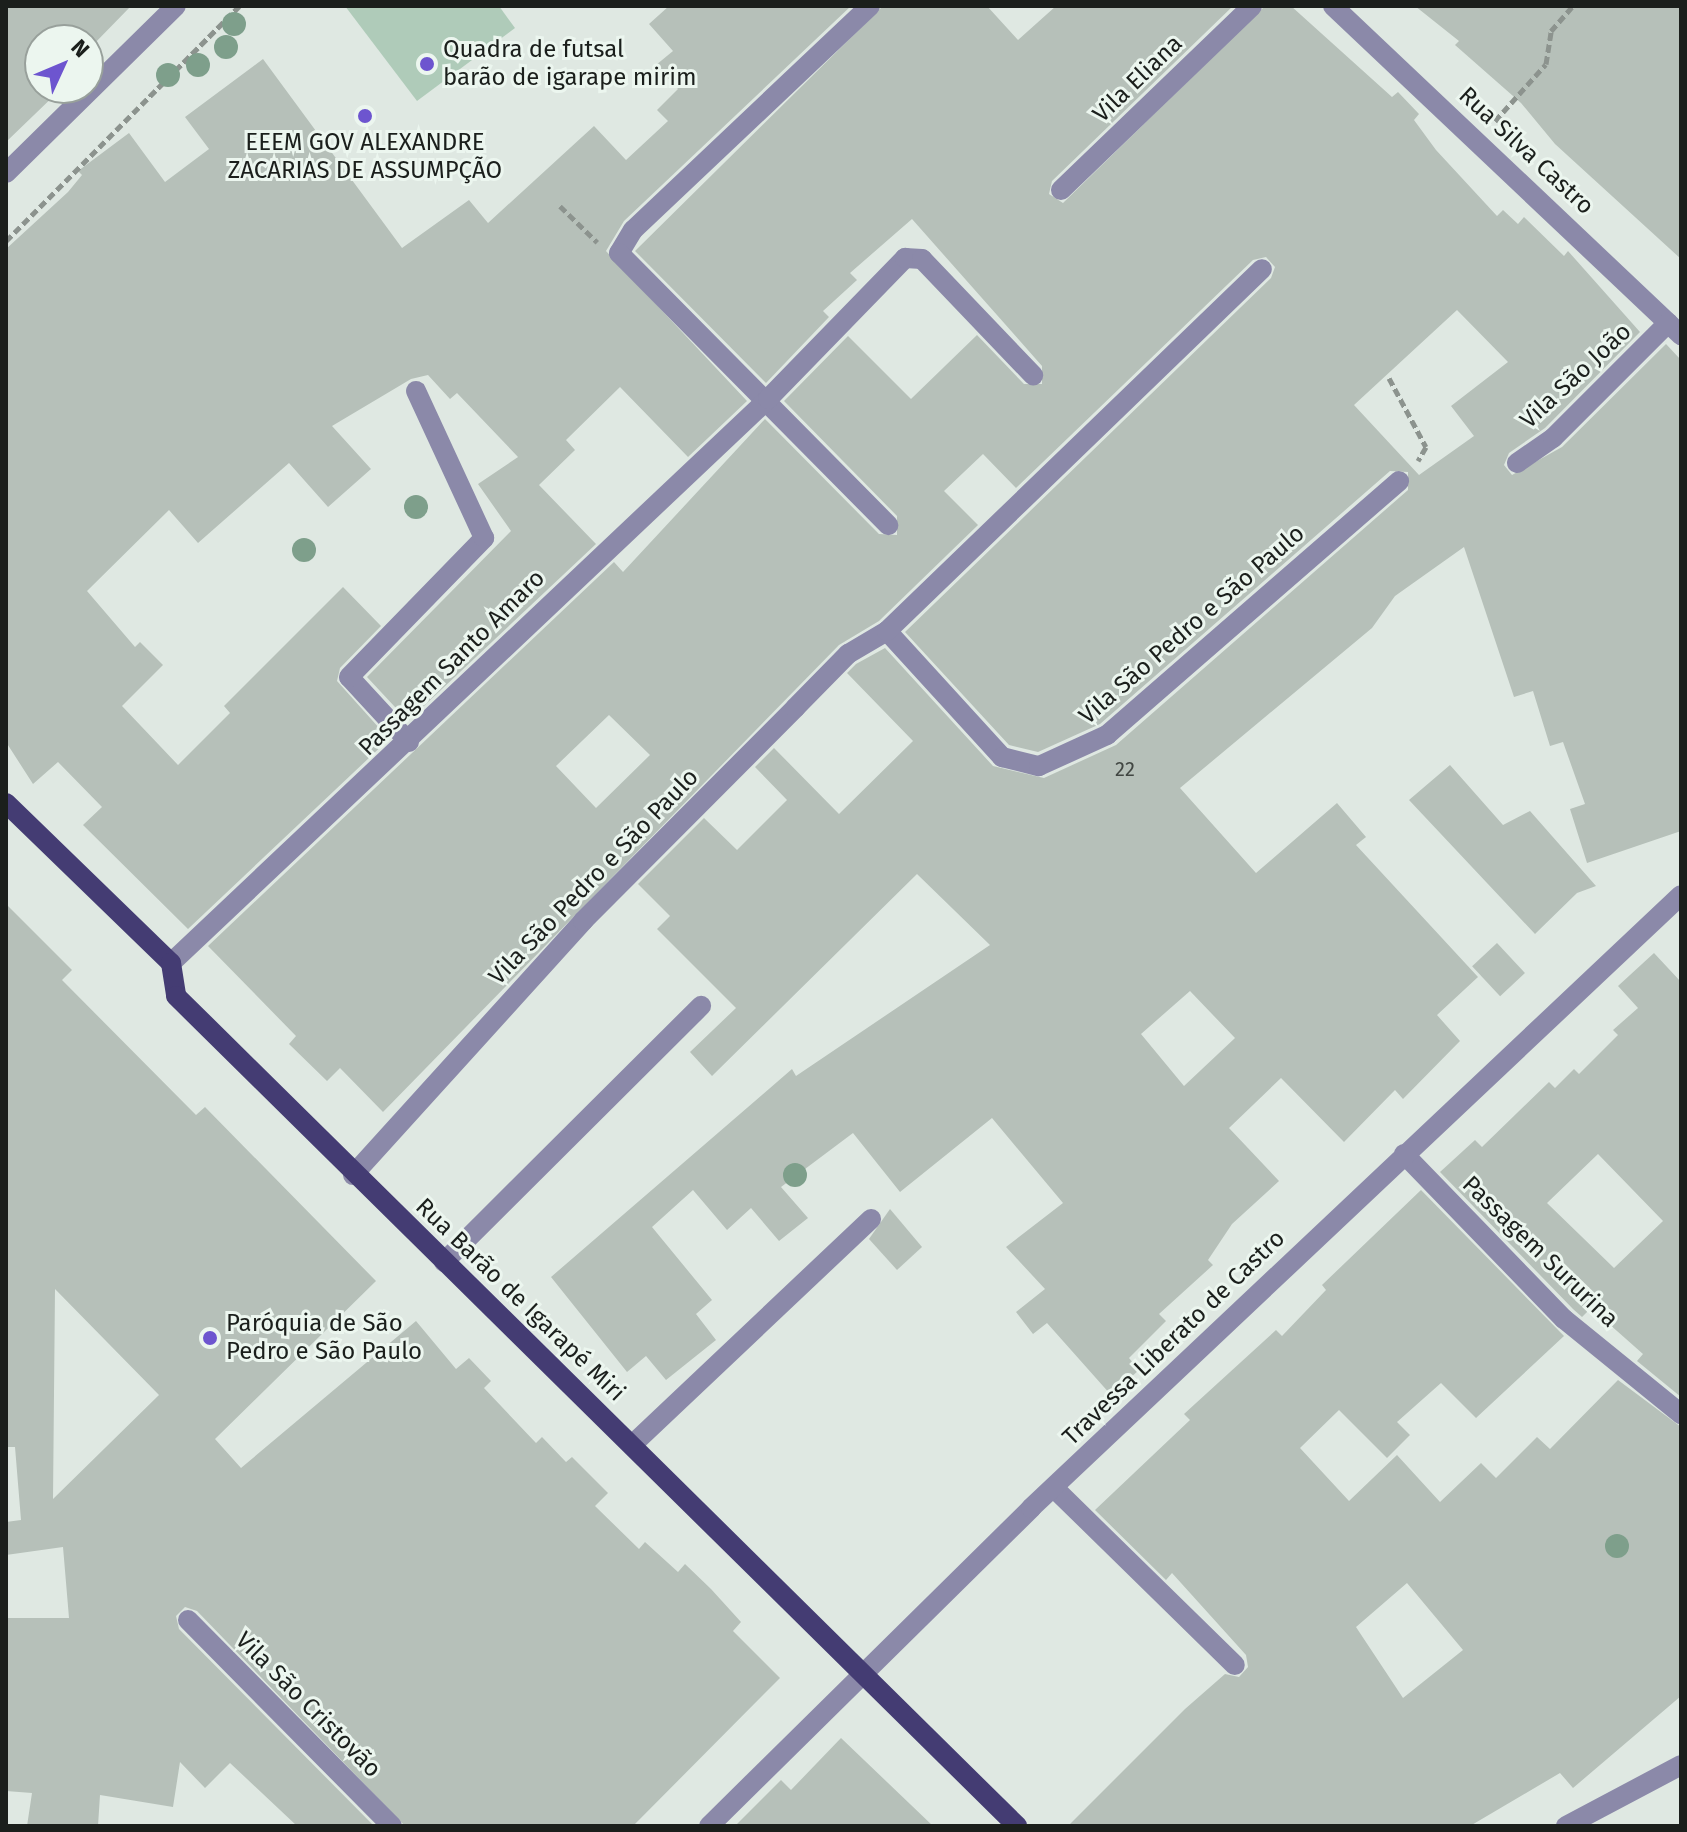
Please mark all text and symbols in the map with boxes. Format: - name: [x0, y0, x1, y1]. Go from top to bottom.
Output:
- north arrow: [24, 24, 104, 104]
- street label: Vila Eliana: [1087, 29, 1189, 129]
- text: N: [65, 34, 95, 63]
- place label: Quadra de futsal barão de igarape mirim: [443, 36, 697, 92]
- marker: Quadra de futsal barão de igarape mirim: [418, 55, 436, 73]
- street label: Rua Silva Castro: [1453, 81, 1599, 221]
- marker: EEEM GOV ALEXANDRE ZACARIAS DE ASSUMPÇÃO: [356, 107, 374, 125]
- place label: EEEM GOV ALEXANDRE ZACARIAS DE ASSUMPÇÃO: [228, 129, 502, 185]
- street label: Vila São João: [1515, 317, 1637, 435]
- street label: Vila São Pedro e São Paulo: [1073, 519, 1311, 731]
- street label: Passagem Santo Amaro: [353, 564, 551, 762]
- house number: 22: [1115, 757, 1135, 781]
- street label: Vila São Pedro e São Paulo: [483, 763, 705, 991]
- street label: Passagem Sururina: [1456, 1170, 1624, 1334]
- street label: Rua Barão de Igarapé Miri: [409, 1192, 631, 1408]
- street label: Travessa Liberato de Castro: [1057, 1224, 1291, 1452]
- place label: Paróquia de São Pedro e São Paulo: [226, 1310, 422, 1366]
- marker: Paróquia de São Pedro e São Paulo: [201, 1329, 219, 1347]
- street label: Vila São Cristovão: [229, 1626, 387, 1784]

